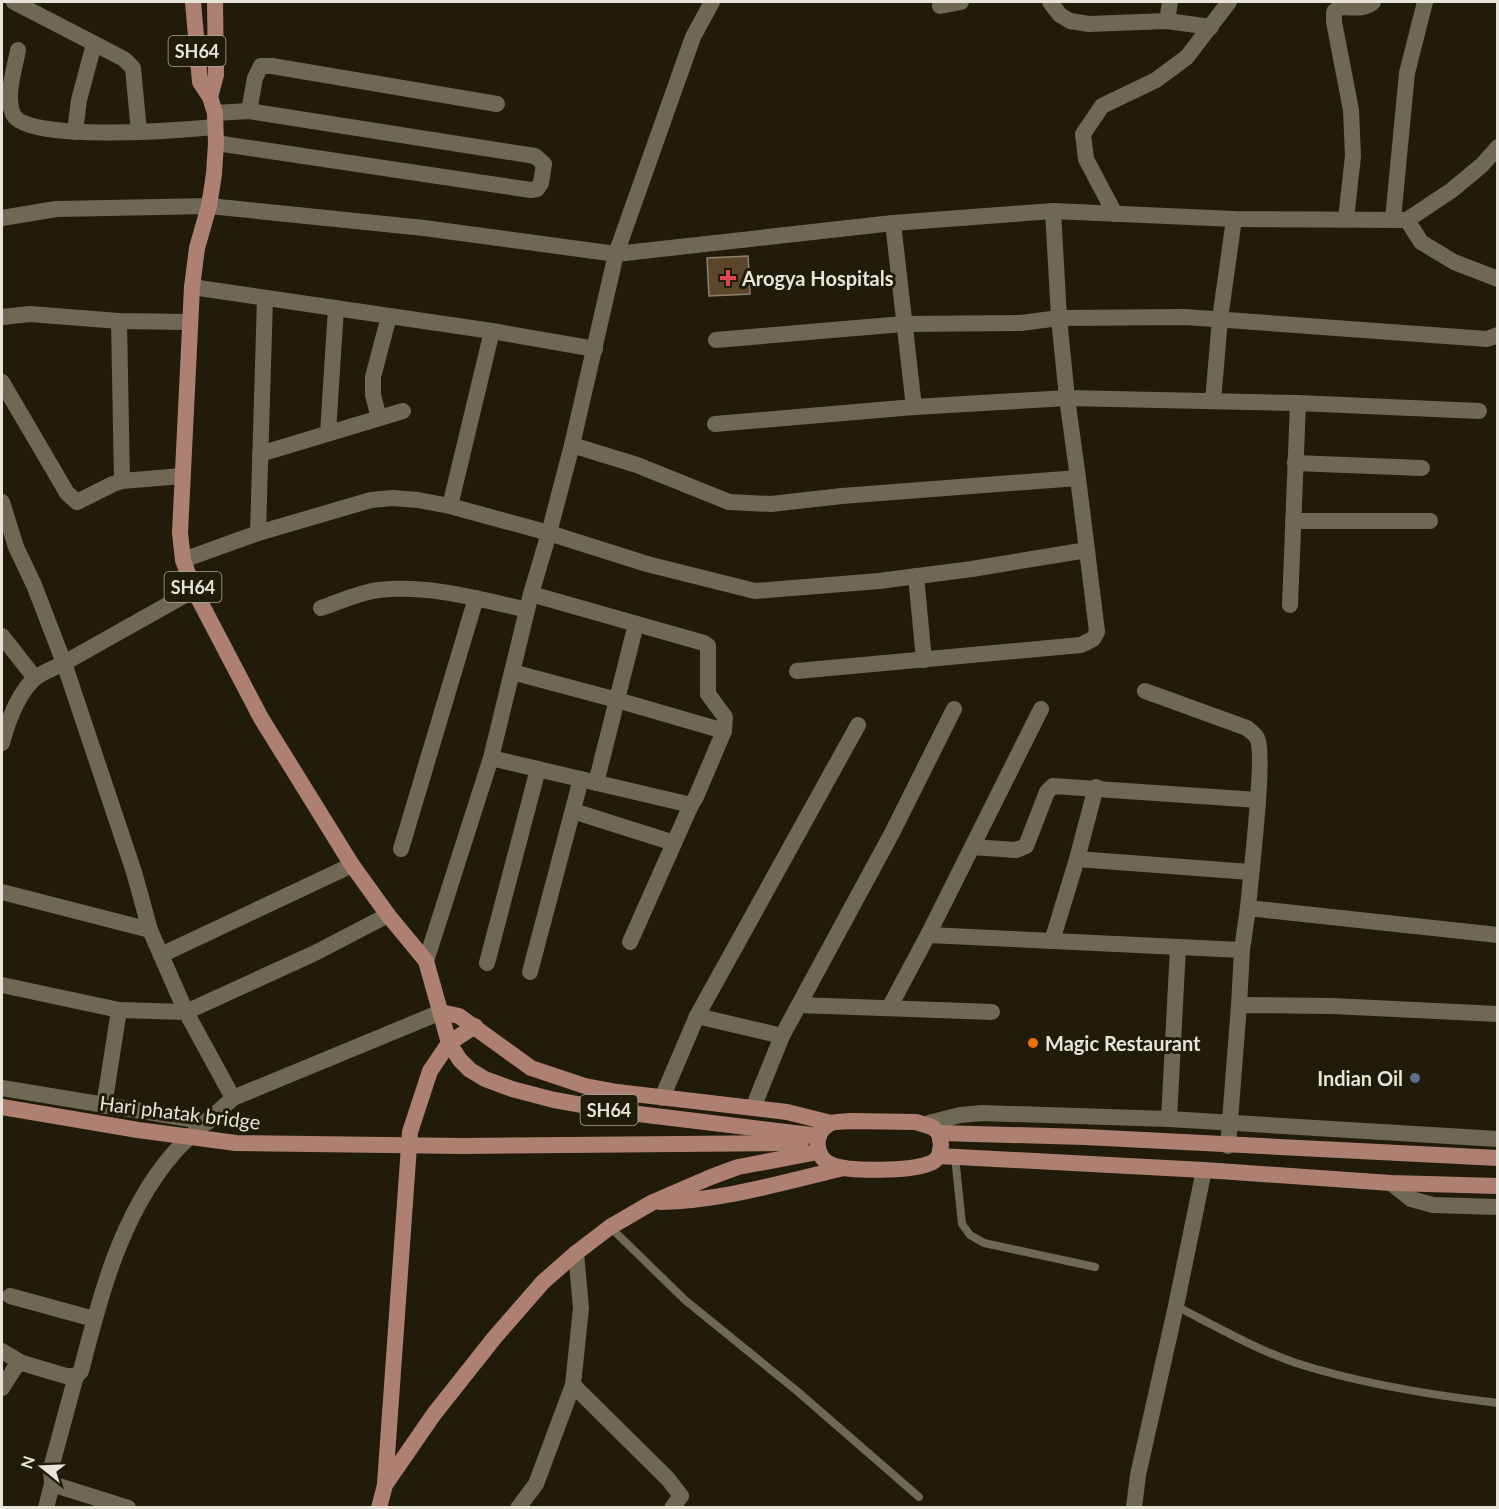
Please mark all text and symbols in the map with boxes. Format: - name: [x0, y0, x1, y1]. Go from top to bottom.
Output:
- road number: SH64: [168, 36, 226, 66]
- place label: Arogya Hospitals: [741, 266, 894, 290]
- marker: Arogya Hospitals: [719, 269, 737, 287]
- road number: SH64: [164, 572, 222, 602]
- place label: Magic Restaurant: [1045, 1031, 1201, 1055]
- marker: Magic Restaurant: [1026, 1036, 1040, 1050]
- place label: Indian Oil: [1317, 1066, 1403, 1090]
- marker: Indian Oil: [1408, 1071, 1422, 1085]
- street label: Hari phatak bridge: [98, 1090, 262, 1134]
- road number: SH64: [580, 1095, 638, 1125]
- north arrow: [12, 1437, 72, 1497]
- text: N: [16, 1453, 38, 1471]

